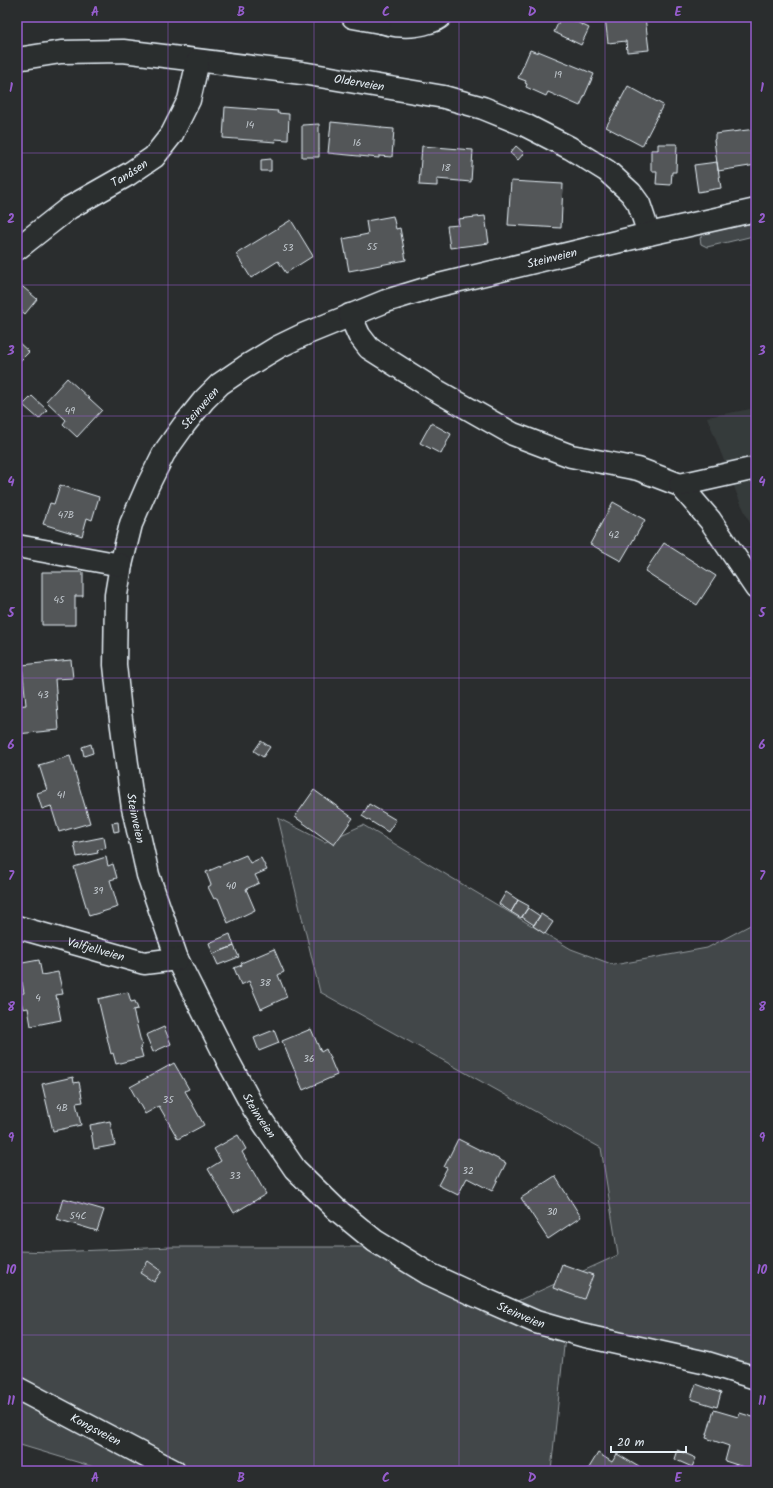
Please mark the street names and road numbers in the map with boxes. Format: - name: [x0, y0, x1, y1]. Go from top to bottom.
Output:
- street label: Olderveien: [333, 70, 386, 97]
- street label: Tanåsen: [107, 155, 152, 192]
- street label: Steinveien: [525, 243, 579, 274]
- street label: Steinveien: [177, 383, 224, 434]
- street label: Steinveien: [121, 792, 150, 845]
- street label: Valfjellveien: [65, 933, 127, 967]
- street label: Steinveien: [237, 1090, 280, 1143]
- street label: Steinveien: [493, 1297, 547, 1334]
- street label: Kongsveien: [67, 1409, 124, 1451]

